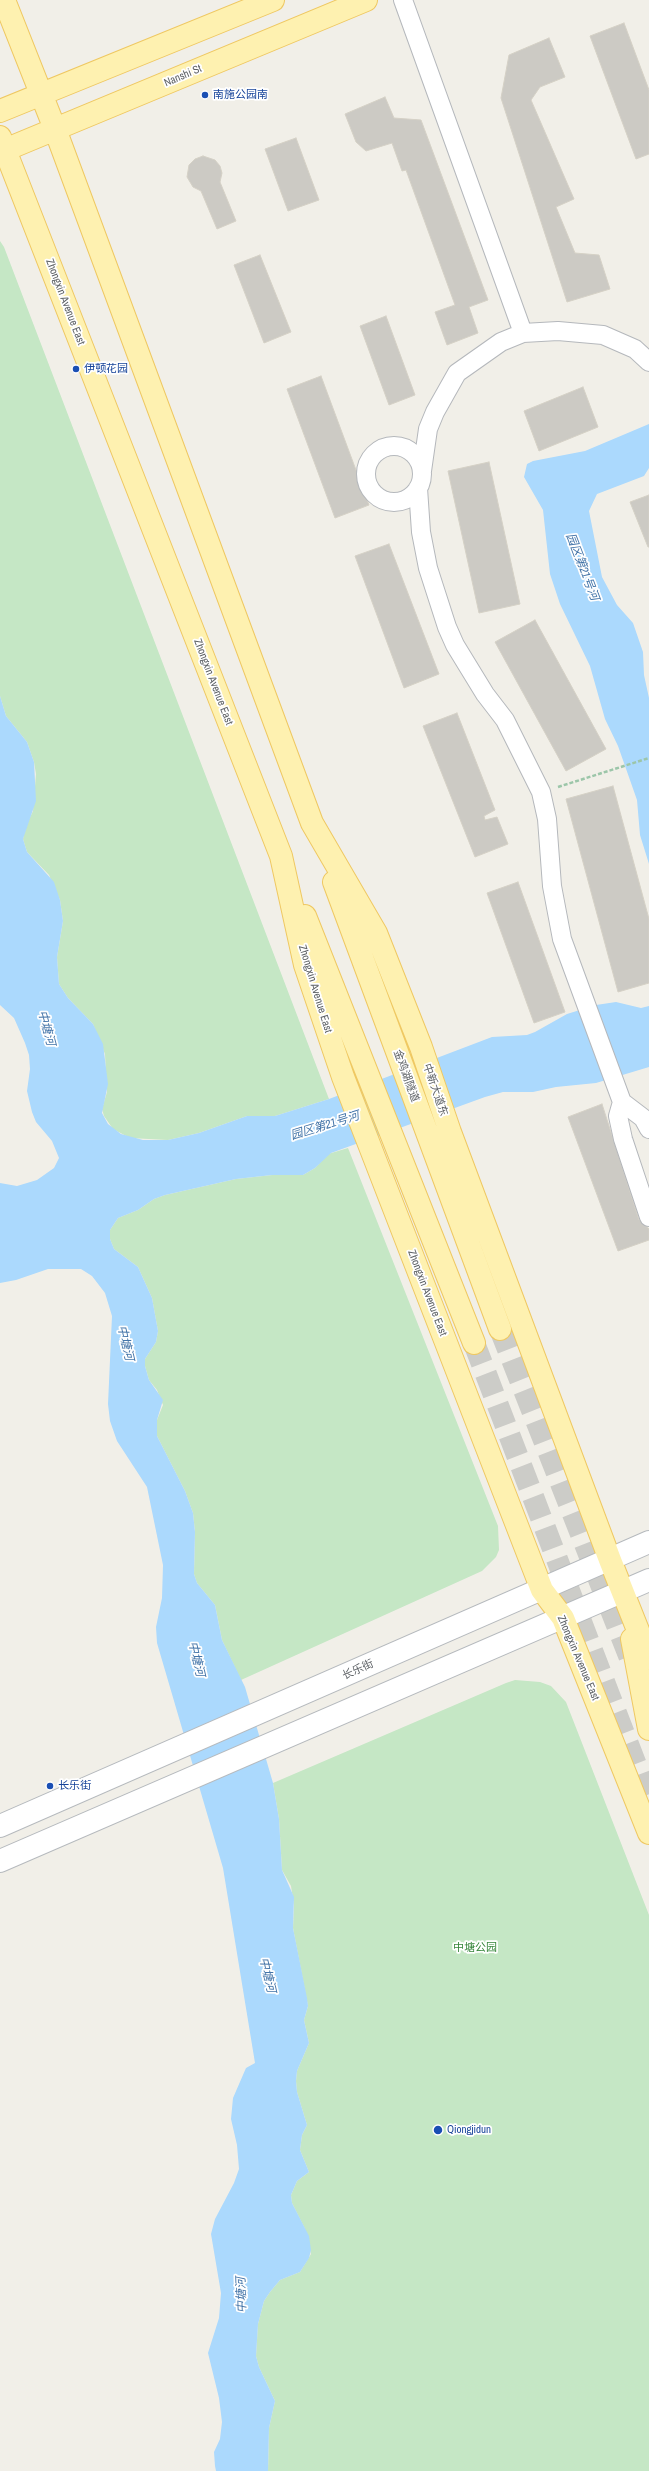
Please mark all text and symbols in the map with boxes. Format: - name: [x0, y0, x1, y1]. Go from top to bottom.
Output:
- street label: Nanshi St: [162, 62, 204, 90]
- place label: 南施公园南: [213, 88, 268, 102]
- marker: 南施公园南: [200, 90, 210, 100]
- street label: Zhongxin Avenue East: [43, 257, 87, 347]
- place label: 伊顿花园: [84, 362, 128, 376]
- marker: 伊顿花园: [71, 364, 81, 374]
- water label: 园区第21号河: [563, 531, 601, 603]
- street label: Zhongxin Avenue East: [191, 637, 235, 727]
- street label: Zhongxin Avenue East: [295, 944, 335, 1034]
- water label: 中塘河: [34, 1009, 58, 1047]
- street label: 金鸡湖隧道: [390, 1048, 422, 1104]
- street label: 中新大道东: [420, 1062, 450, 1118]
- water label: 园区第21号河: [289, 1109, 361, 1143]
- street label: Zhongxin Avenue East: [405, 1248, 449, 1338]
- water label: 中塘河: [114, 1324, 136, 1362]
- street label: Zhongxin Avenue East: [554, 1613, 602, 1703]
- water label: 中塘河: [185, 1640, 207, 1678]
- street label: 长乐街: [340, 1657, 376, 1683]
- place label: 长乐街: [58, 1779, 91, 1793]
- marker: 长乐街: [45, 1781, 55, 1791]
- park label: 中塘公园: [453, 1941, 497, 1955]
- water label: 中塘河: [256, 1956, 278, 1994]
- place label: Qiongjidun: [447, 2123, 491, 2137]
- marker: Qiongjidun: [432, 2124, 444, 2136]
- water label: 中塘河: [234, 2277, 250, 2313]

